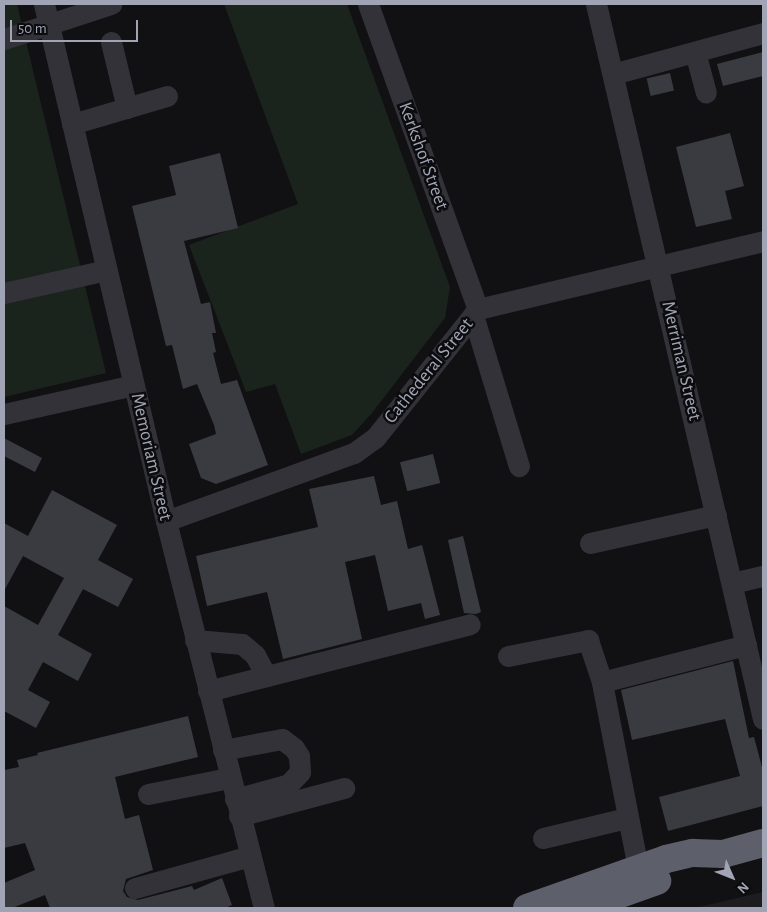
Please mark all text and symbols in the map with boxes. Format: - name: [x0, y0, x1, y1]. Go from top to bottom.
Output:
- scale bar: [12, 10, 140, 42]
- text: 50 m: [18, 21, 47, 36]
- street label: Kerkshof Street: [393, 99, 453, 213]
- street label: Merriman Street: [656, 299, 706, 423]
- street label: Cathederal Street: [379, 314, 479, 428]
- street label: Memoriam Street: [125, 391, 177, 523]
- north arrow: [707, 852, 757, 902]
- text: N: [734, 879, 751, 896]

